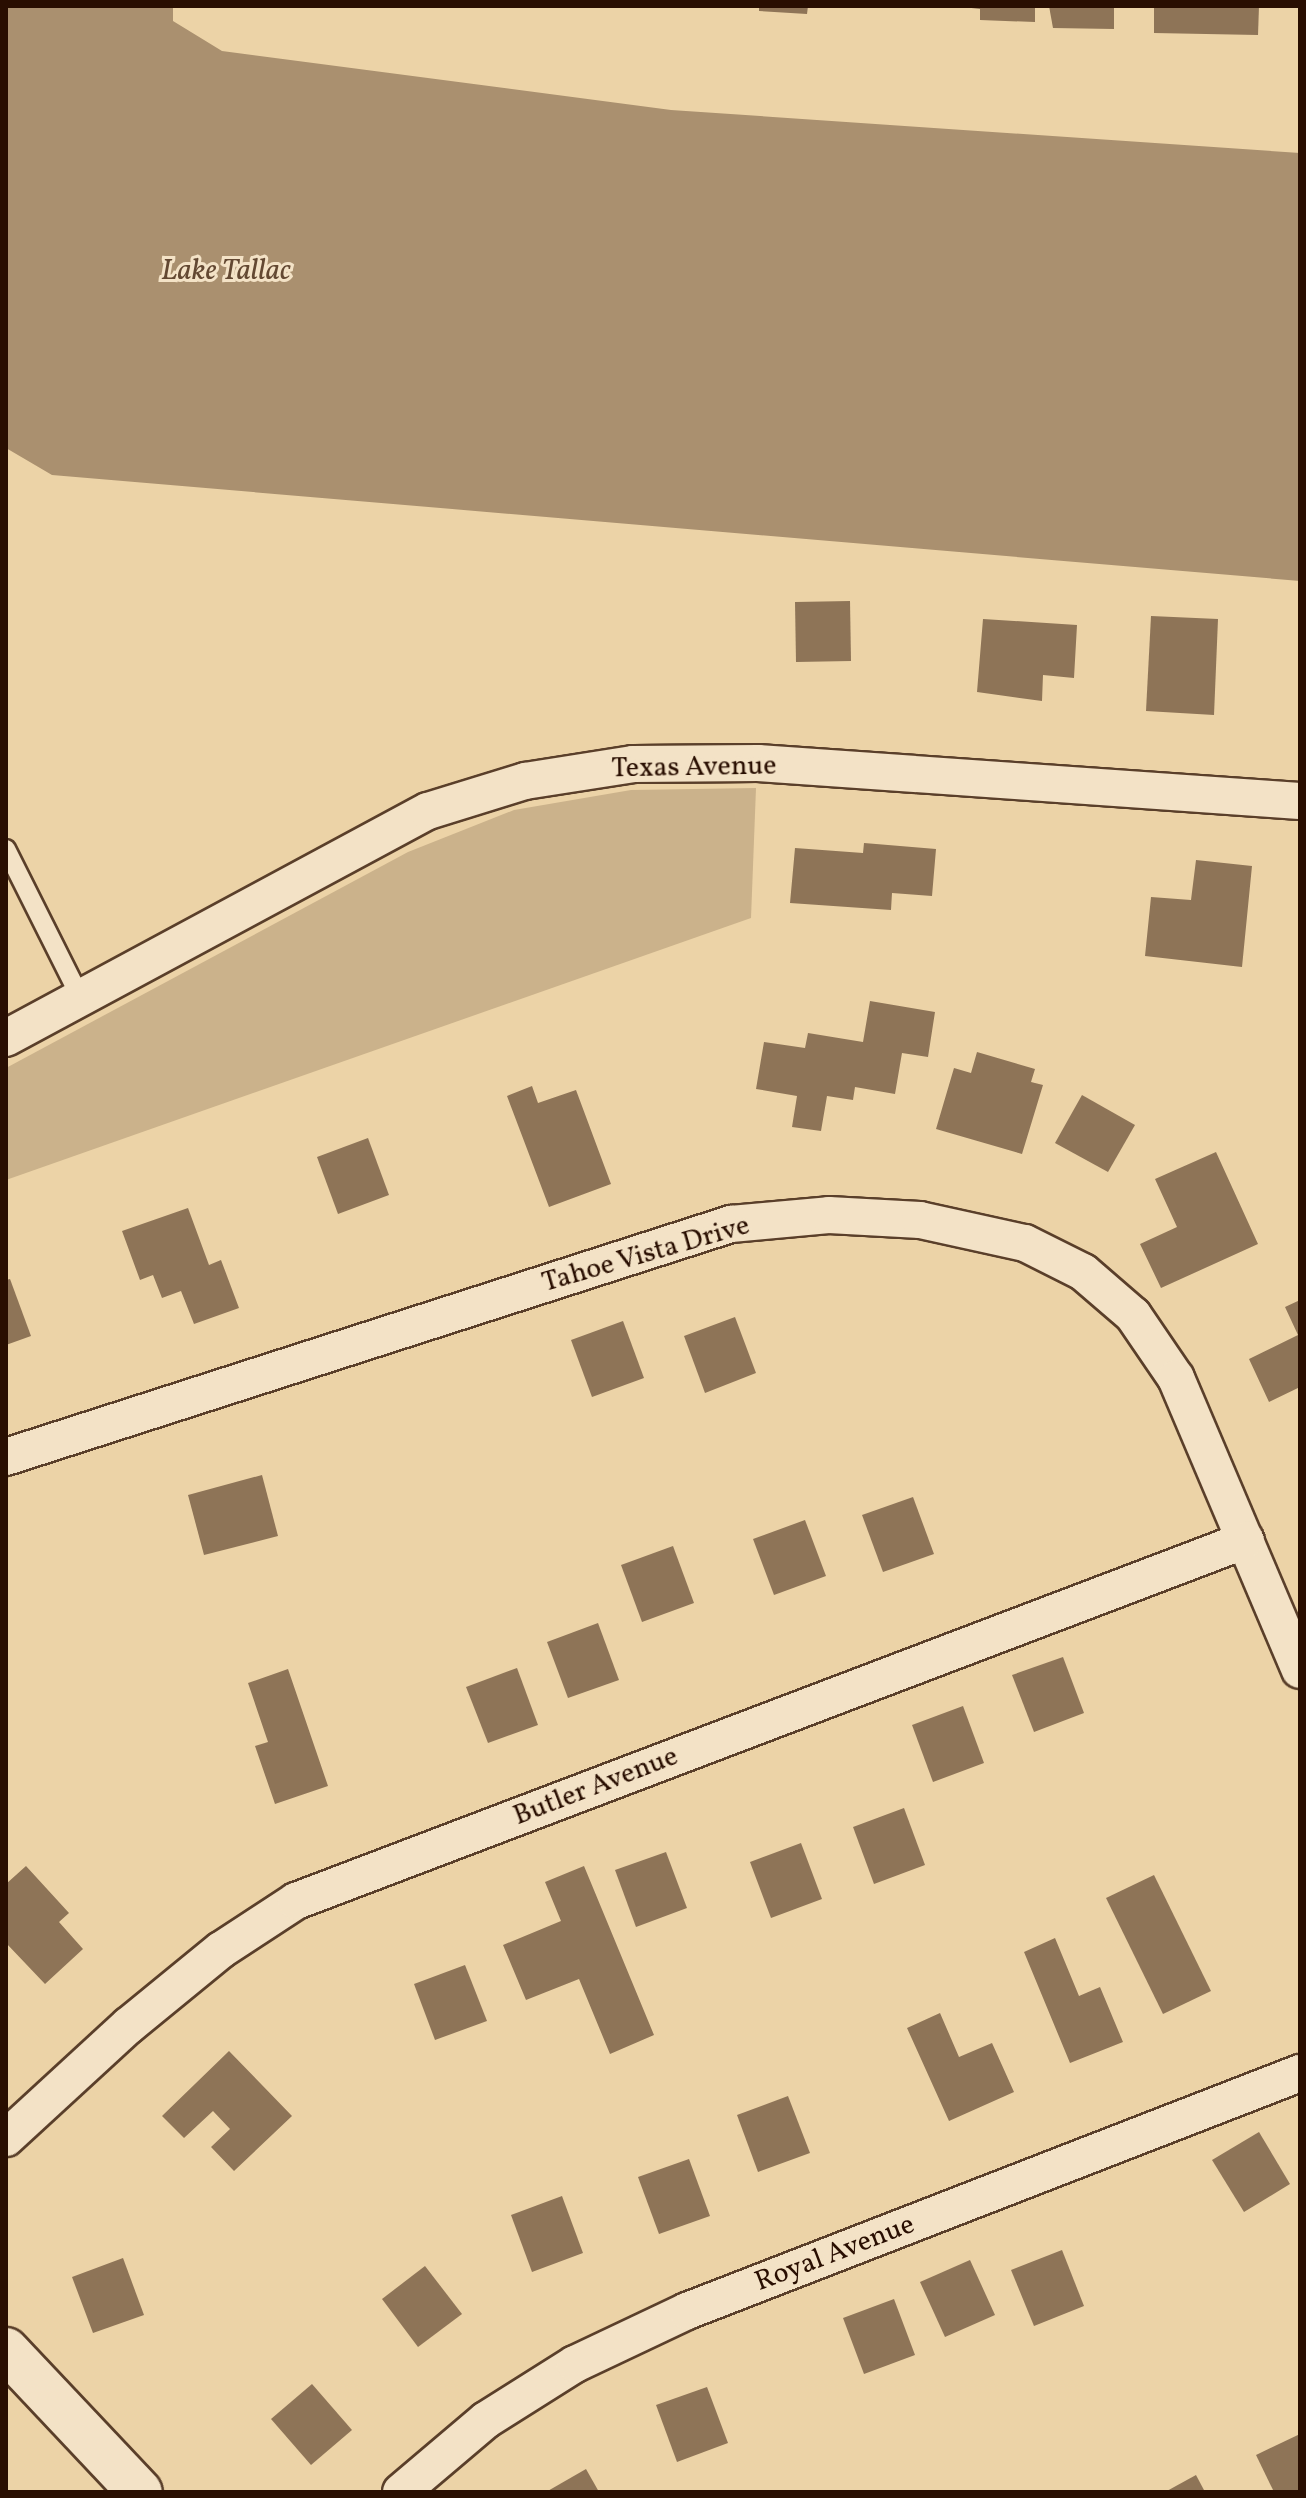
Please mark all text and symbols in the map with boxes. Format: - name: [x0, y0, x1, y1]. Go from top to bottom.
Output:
- water label: Lake Tallac: [161, 253, 291, 289]
- street label: Texas Avenue: [611, 750, 777, 786]
- street label: Tahoe Vista Drive: [538, 1209, 754, 1301]
- street label: Butler Avenue: [509, 1740, 683, 1834]
- street label: Royal Avenue: [751, 2208, 919, 2300]

